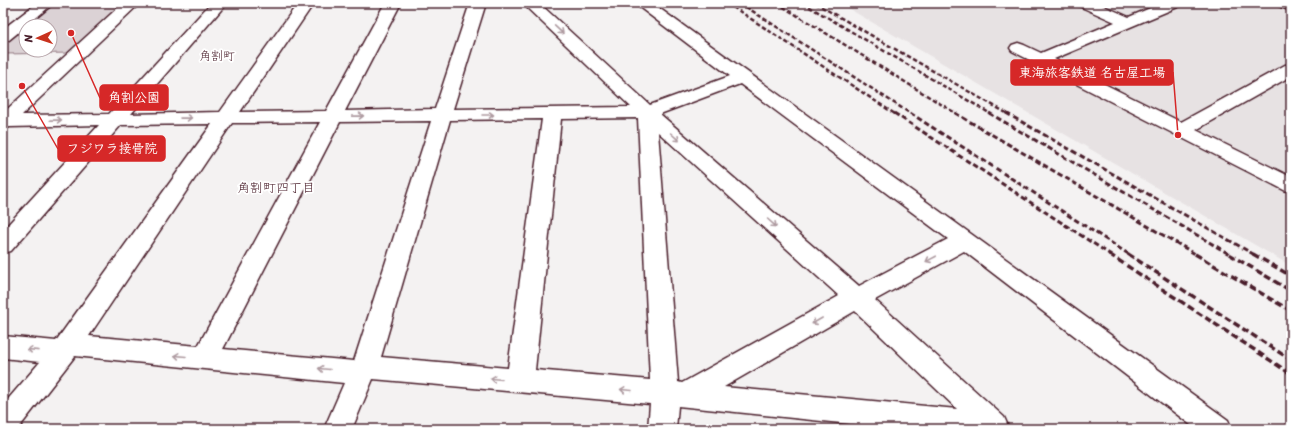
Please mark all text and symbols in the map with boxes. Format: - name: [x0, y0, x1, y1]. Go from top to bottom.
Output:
- north arrow: [18, 18, 58, 58]
- one-way arrow: [554, 25, 564, 34]
- text: N: [19, 34, 38, 44]
- district label: 角割町: [199, 45, 235, 67]
- callout: 東海旅客鉄道 名古屋工場: [1011, 60, 1173, 85]
- text: 東海旅客鉄道 名古屋工場: [1019, 61, 1165, 84]
- callout: 角割公園: [100, 85, 168, 110]
- text: 角割公園: [108, 86, 160, 109]
- one-way arrow: [481, 111, 494, 119]
- one-way arrow: [351, 112, 364, 120]
- one-way arrow: [179, 115, 192, 122]
- one-way arrow: [49, 116, 62, 124]
- one-way arrow: [670, 132, 680, 141]
- callout: フジワラ接骨院: [58, 136, 165, 161]
- text: フジワラ接骨院: [66, 137, 158, 160]
- district label: 角割町四丁目: [237, 176, 315, 199]
- one-way arrow: [767, 218, 777, 228]
- one-way arrow: [925, 255, 937, 263]
- one-way arrow: [811, 318, 823, 325]
- one-way arrow: [27, 346, 40, 354]
- one-way arrow: [174, 352, 187, 359]
- one-way arrow: [318, 366, 331, 373]
- one-way arrow: [490, 375, 503, 382]
- one-way arrow: [620, 386, 633, 394]

